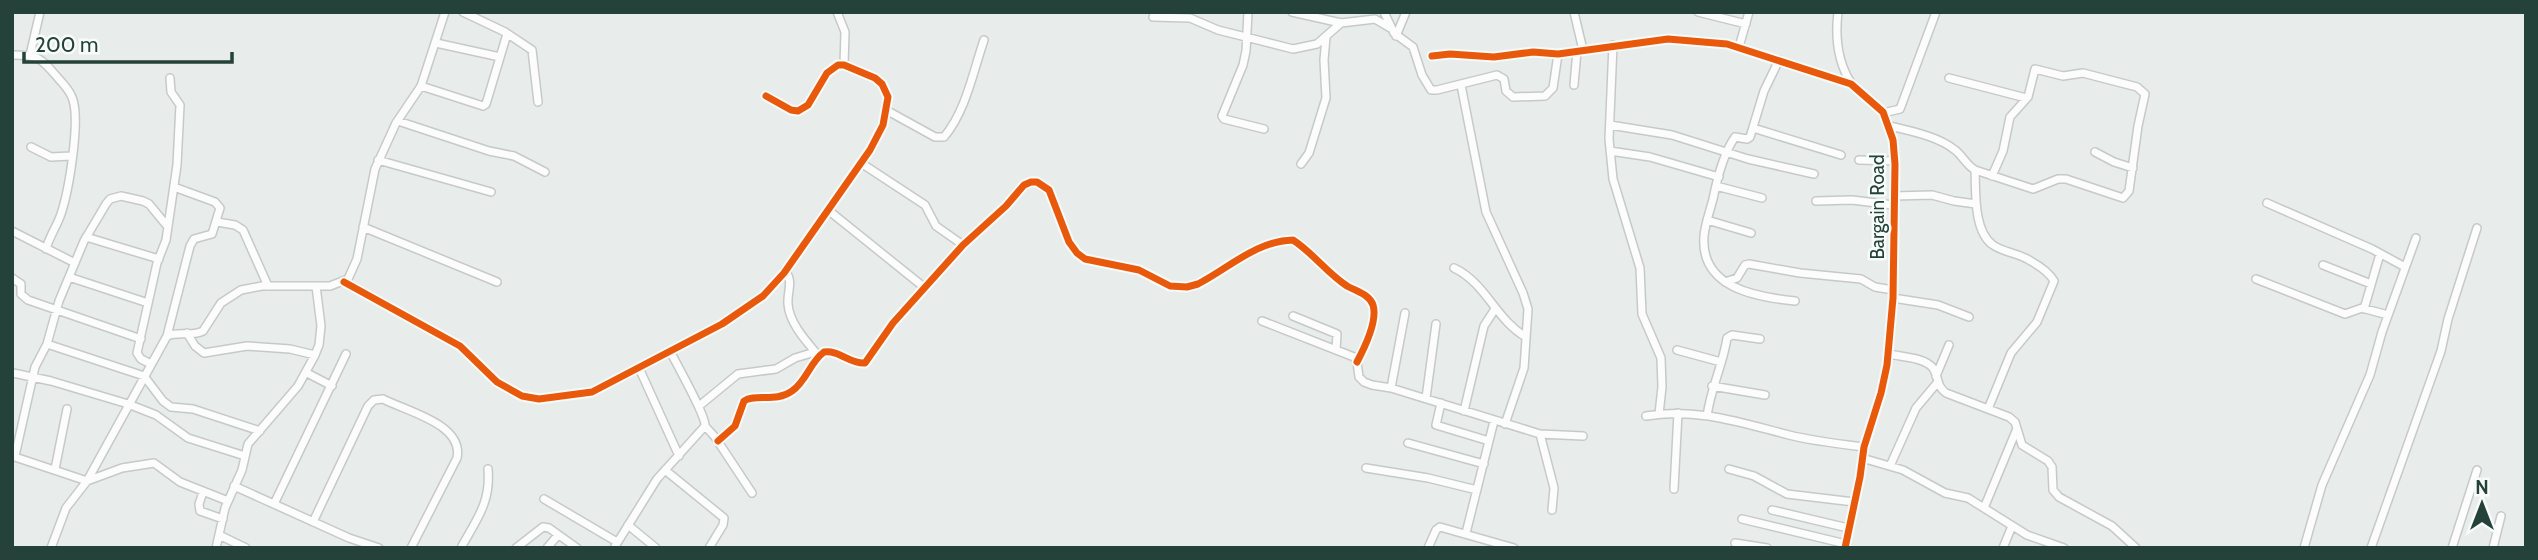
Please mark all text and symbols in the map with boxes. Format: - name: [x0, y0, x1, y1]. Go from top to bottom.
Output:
- scale bar: [24, 21, 233, 65]
- text: 200 m: [35, 32, 98, 57]
- street label: Bargain Road: [1866, 154, 1889, 260]
- north arrow: [2447, 469, 2517, 539]
- text: N: [2475, 476, 2489, 499]

